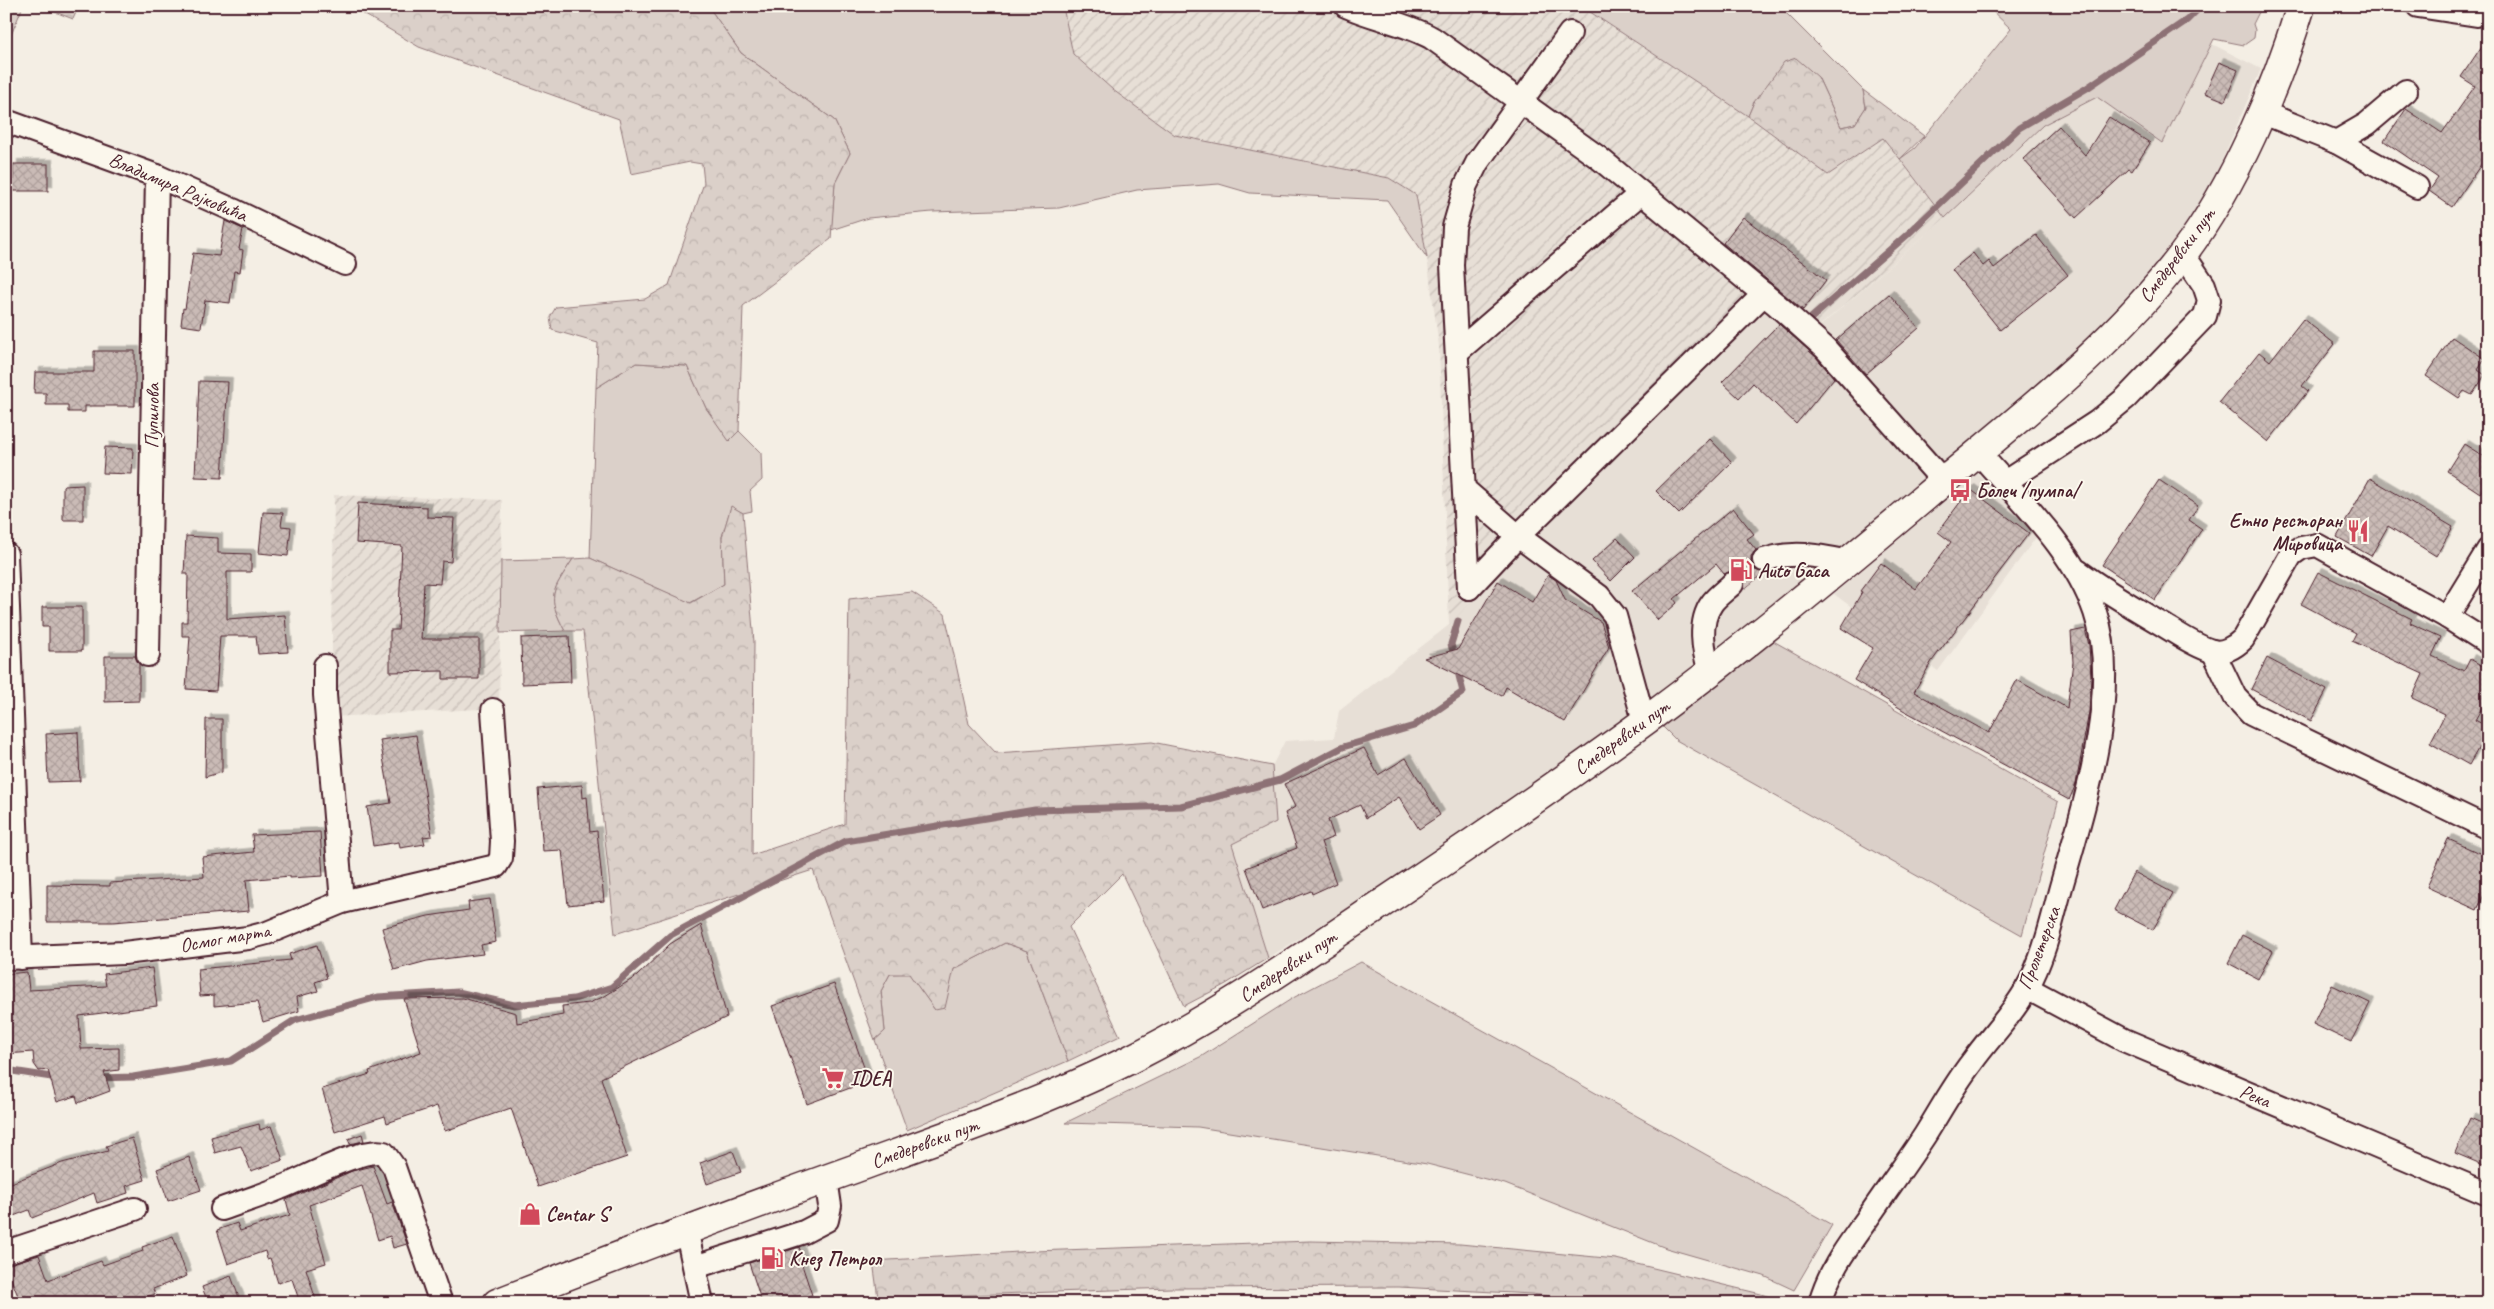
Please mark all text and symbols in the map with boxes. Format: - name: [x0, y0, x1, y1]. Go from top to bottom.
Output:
- street label: Владимира Рајковића: [105, 147, 252, 228]
- street label: Смедеревски пут: [2133, 201, 2222, 308]
- street label: Пупинова: [139, 382, 165, 449]
- bus stop icon: Болеч /пумпа/: [1947, 477, 1973, 503]
- place label: Болеч /пумпа/: [1976, 478, 2083, 503]
- place label: Етно ресторан Мировица: [2229, 508, 2344, 556]
- restaurant icon: Етно ресторан Мировица: [2345, 518, 2371, 544]
- fuel station icon: Auto Gaca: [1728, 557, 1754, 583]
- place label: Auto Gaca: [1758, 558, 1831, 583]
- street label: Смедеревски пут: [1569, 693, 1676, 780]
- street label: Пролетерска: [2012, 902, 2067, 993]
- street label: Осмог марта: [178, 917, 274, 958]
- street label: Смедеревски пут: [1234, 923, 1343, 1008]
- supermarket icon: IDEA: [820, 1065, 846, 1091]
- place label: IDEA: [850, 1066, 892, 1091]
- street label: Река: [2236, 1078, 2276, 1114]
- street label: Смедеревски пут: [868, 1111, 984, 1174]
- shop icon: Centar S: [517, 1201, 543, 1227]
- place label: Centar S: [546, 1202, 613, 1227]
- fuel station icon: Кнез Петрол: [759, 1245, 785, 1271]
- place label: Кнез Петрол: [789, 1246, 883, 1272]

